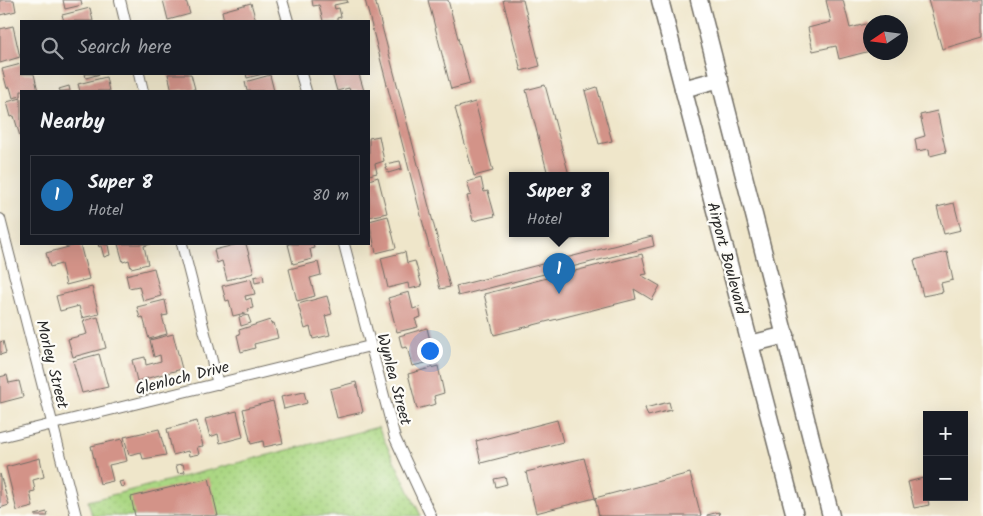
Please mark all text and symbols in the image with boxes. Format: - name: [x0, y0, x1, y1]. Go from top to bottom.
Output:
- north arrow: [863, 15, 908, 60]
- search box: [20, 20, 370, 75]
- text: Search here: [78, 33, 172, 63]
- icon: search: [38, 34, 66, 62]
- text: Nearby: [40, 106, 105, 139]
- text: Super 8: [88, 168, 153, 198]
- popup: [509, 172, 609, 237]
- text: Super 8: [527, 177, 591, 207]
- text: 1: [55, 183, 59, 208]
- text: 80 m: [312, 183, 349, 208]
- text: Hotel: [88, 198, 123, 223]
- street label: Airport Boulevard: [700, 199, 754, 318]
- text: Hotel: [527, 207, 562, 232]
- pin: 1: [543, 253, 575, 294]
- street label: Morley Street: [28, 317, 75, 412]
- street label: Wynlea Street: [369, 331, 418, 429]
- your location: [417, 338, 443, 364]
- street label: Glenloch Drive: [133, 355, 232, 402]
- map controls: [923, 411, 968, 501]
- button: +: [923, 411, 968, 456]
- button: −: [923, 456, 968, 501]

